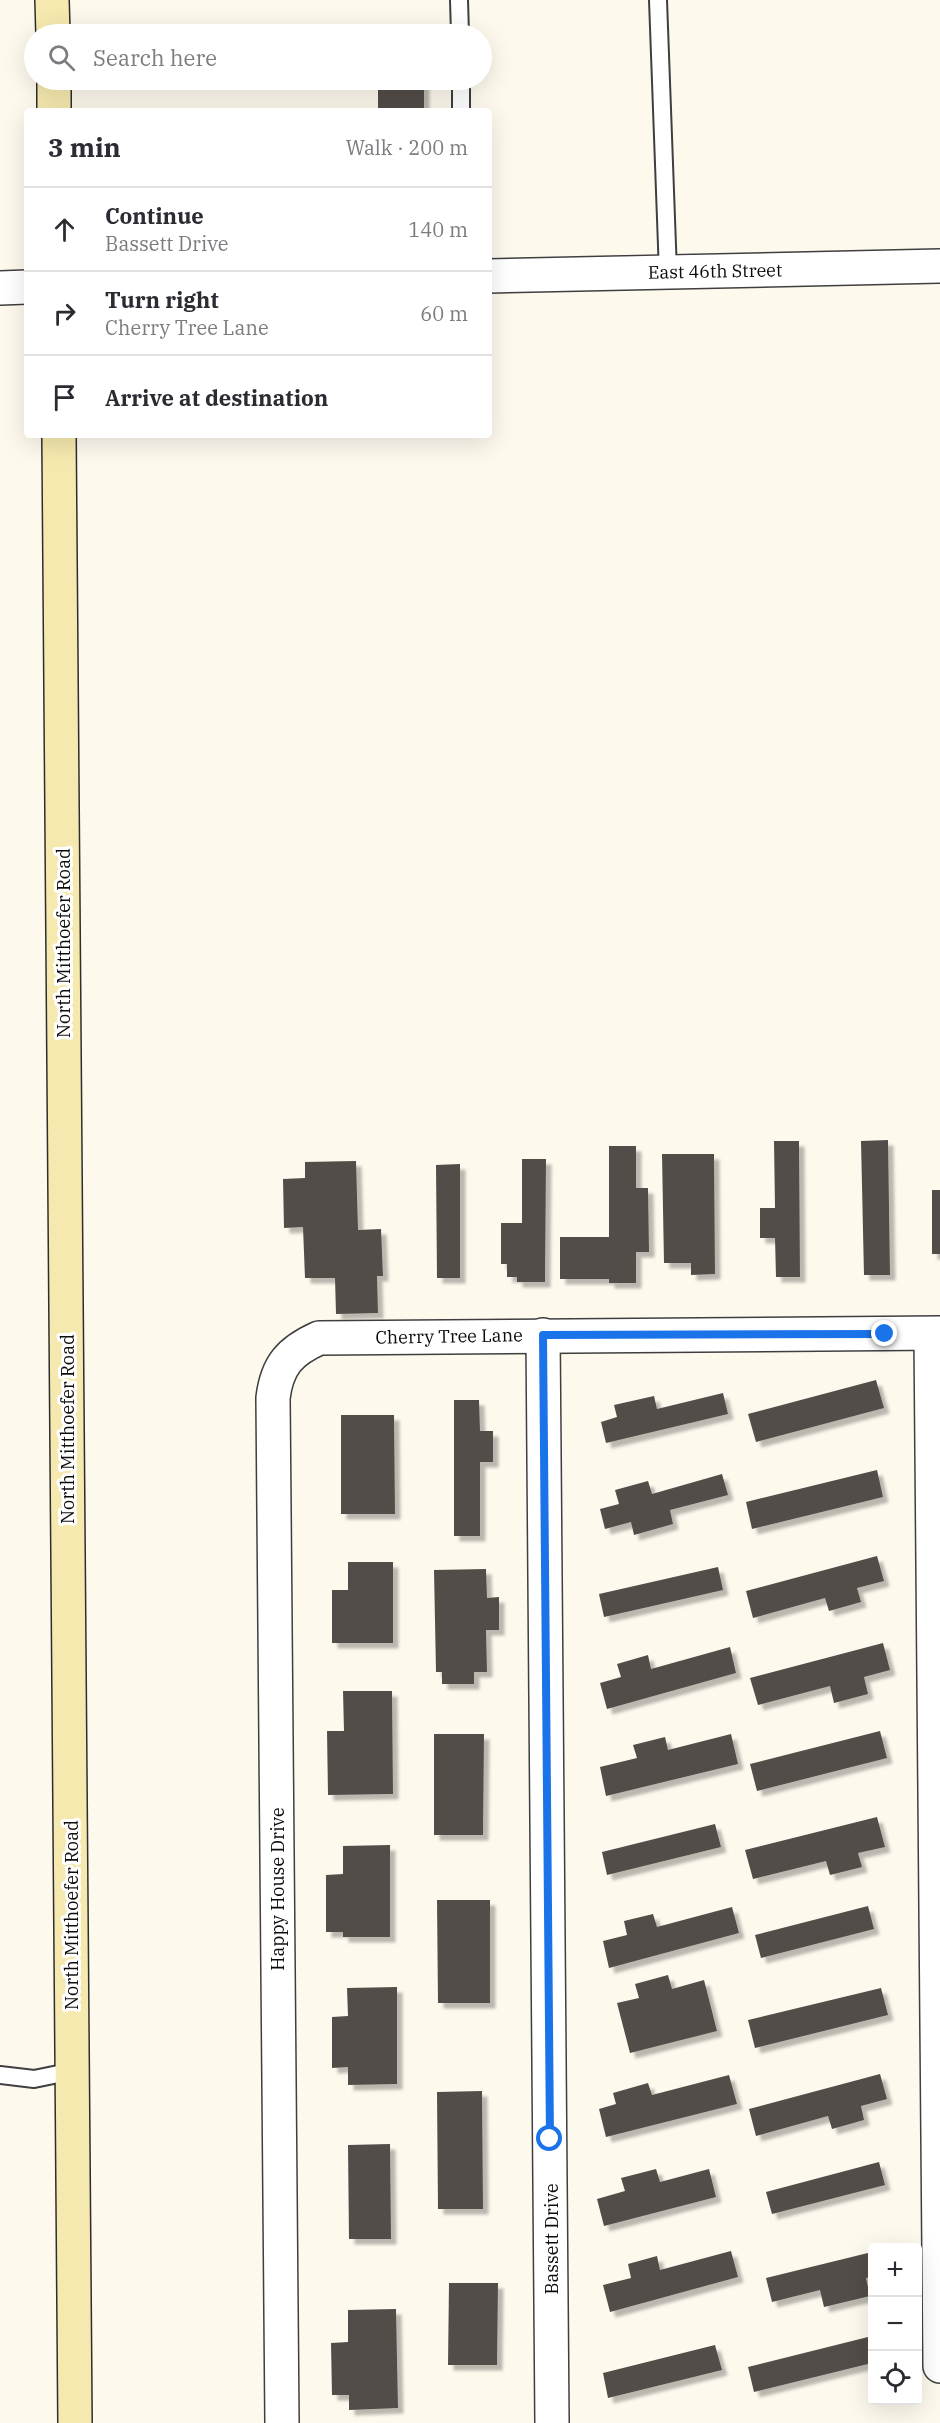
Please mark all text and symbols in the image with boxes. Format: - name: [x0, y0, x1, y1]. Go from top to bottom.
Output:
- search box: [24, 24, 492, 90]
- icon: search: [45, 41, 78, 74]
- text: Search here: [93, 43, 217, 72]
- text: 3 min: [48, 130, 121, 164]
- text: Walk · 200 m: [346, 134, 468, 161]
- text: Continue: [105, 201, 204, 230]
- icon: ahead: [48, 213, 81, 246]
- text: 140 m: [408, 216, 468, 243]
- text: Bassett Drive: [105, 230, 228, 257]
- street label: East 46th Street: [648, 258, 782, 284]
- text: Turn right: [105, 285, 219, 314]
- icon: right: [48, 297, 81, 330]
- text: 60 m: [420, 300, 468, 327]
- text: Cherry Tree Lane: [105, 314, 269, 341]
- icon: arrive: [48, 381, 81, 414]
- text: Arrive at destination: [105, 383, 328, 412]
- street label: North Mitthoefer Road: [52, 848, 75, 1038]
- route end: [871, 1320, 897, 1346]
- street label: Cherry Tree Lane: [375, 1323, 523, 1349]
- street label: North Mitthoefer Road: [56, 1334, 79, 1524]
- street label: Happy House Drive: [266, 1807, 289, 1971]
- street label: North Mitthoefer Road: [60, 1820, 83, 2010]
- route start: [536, 2125, 562, 2151]
- street label: Bassett Drive: [540, 2183, 563, 2295]
- map controls: [868, 2243, 922, 2405]
- button: +: [868, 2243, 922, 2297]
- button: −: [868, 2297, 922, 2351]
- button: locate: [868, 2351, 922, 2405]

